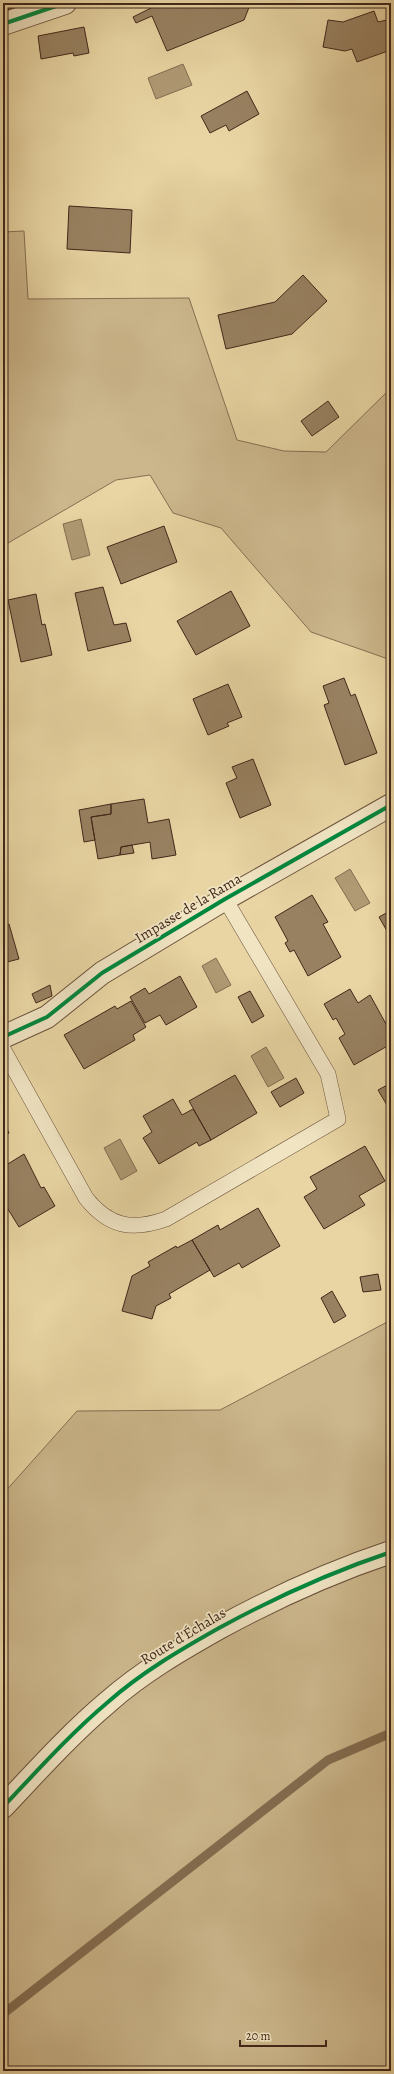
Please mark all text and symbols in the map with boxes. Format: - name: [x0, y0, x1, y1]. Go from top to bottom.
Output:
- street label: Impasse de la Rama: [131, 868, 245, 948]
- street label: Route d'Échalas: [137, 1603, 229, 1669]
- scale bar: [240, 2022, 326, 2048]
- text: 20 m: [246, 2028, 270, 2044]

